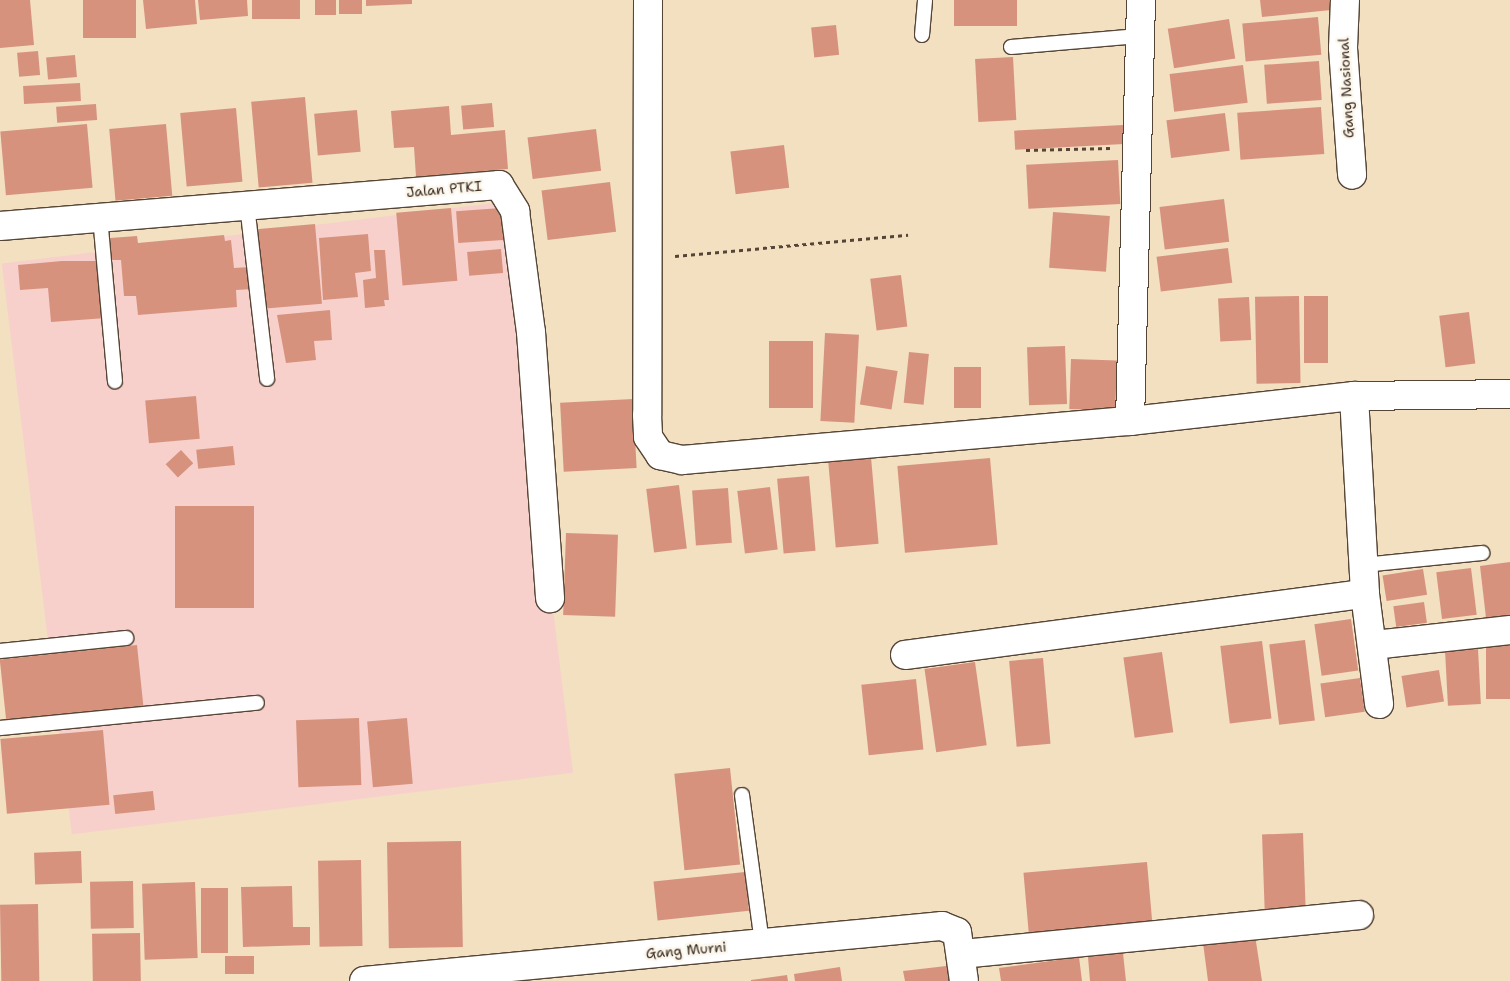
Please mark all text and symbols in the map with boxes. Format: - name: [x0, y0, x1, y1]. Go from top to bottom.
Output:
- street label: Gang Nasional: [1335, 37, 1357, 139]
- street label: Jalan PTKI: [405, 177, 483, 201]
- street label: Gang Murni: [645, 938, 727, 962]

